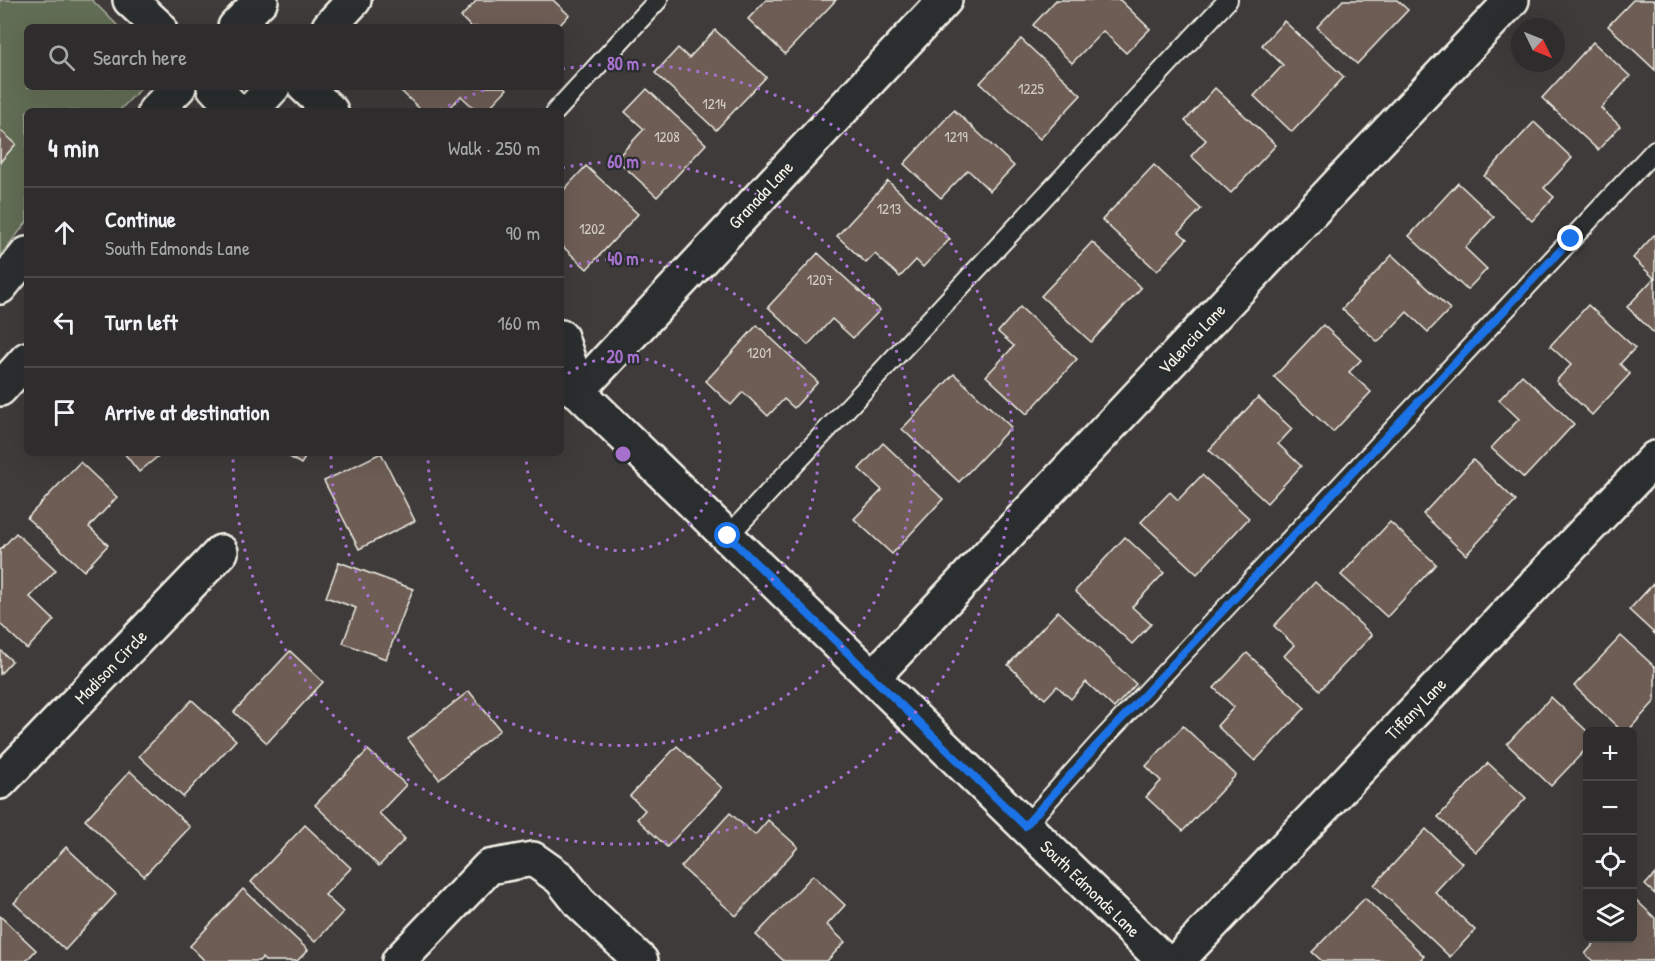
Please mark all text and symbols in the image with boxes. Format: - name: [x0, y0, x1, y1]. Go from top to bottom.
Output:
- north arrow: [1511, 18, 1565, 72]
- search box: [24, 24, 564, 90]
- icon: search: [45, 41, 78, 74]
- text: Search here: [93, 42, 187, 72]
- text: 80 m: [607, 51, 639, 76]
- house number: 1225: [1018, 78, 1045, 99]
- house number: 1214: [702, 93, 726, 114]
- house number: 1208: [654, 126, 680, 147]
- house number: 1219: [944, 126, 968, 147]
- text: 4 min: [48, 130, 99, 165]
- text: Walk · 250 m: [448, 134, 540, 161]
- text: 60 m: [607, 149, 639, 174]
- street label: Granada Lane: [722, 155, 799, 234]
- house number: 1213: [877, 198, 902, 219]
- text: Continue: [105, 204, 176, 234]
- icon: ahead: [48, 216, 81, 249]
- house number: 1202: [579, 218, 605, 239]
- text: 90 m: [506, 219, 540, 246]
- route end: [1557, 225, 1583, 251]
- text: South Edmonds Lane: [105, 234, 250, 261]
- text: 40 m: [607, 246, 639, 271]
- house number: 1207: [807, 269, 833, 290]
- street label: Valencia Lane: [1152, 298, 1231, 380]
- icon: left: [48, 306, 81, 339]
- text: Turn left: [105, 307, 178, 337]
- text: 160 m: [498, 309, 540, 336]
- house number: 1201: [747, 342, 771, 363]
- text: 20 m: [607, 344, 639, 369]
- icon: arrive: [48, 396, 81, 429]
- text: Arrive at destination: [105, 397, 270, 427]
- centre of rings: [613, 444, 633, 464]
- route start: [714, 522, 740, 548]
- street label: Madison Circle: [69, 624, 153, 710]
- street label: Tiffany Lane: [1380, 672, 1452, 745]
- map controls: [1583, 727, 1637, 943]
- button: +: [1583, 727, 1637, 781]
- button: −: [1583, 781, 1637, 835]
- street label: South Edmonds Lane: [1035, 834, 1146, 943]
- button: locate: [1583, 835, 1637, 889]
- button: layers: [1583, 889, 1637, 943]

